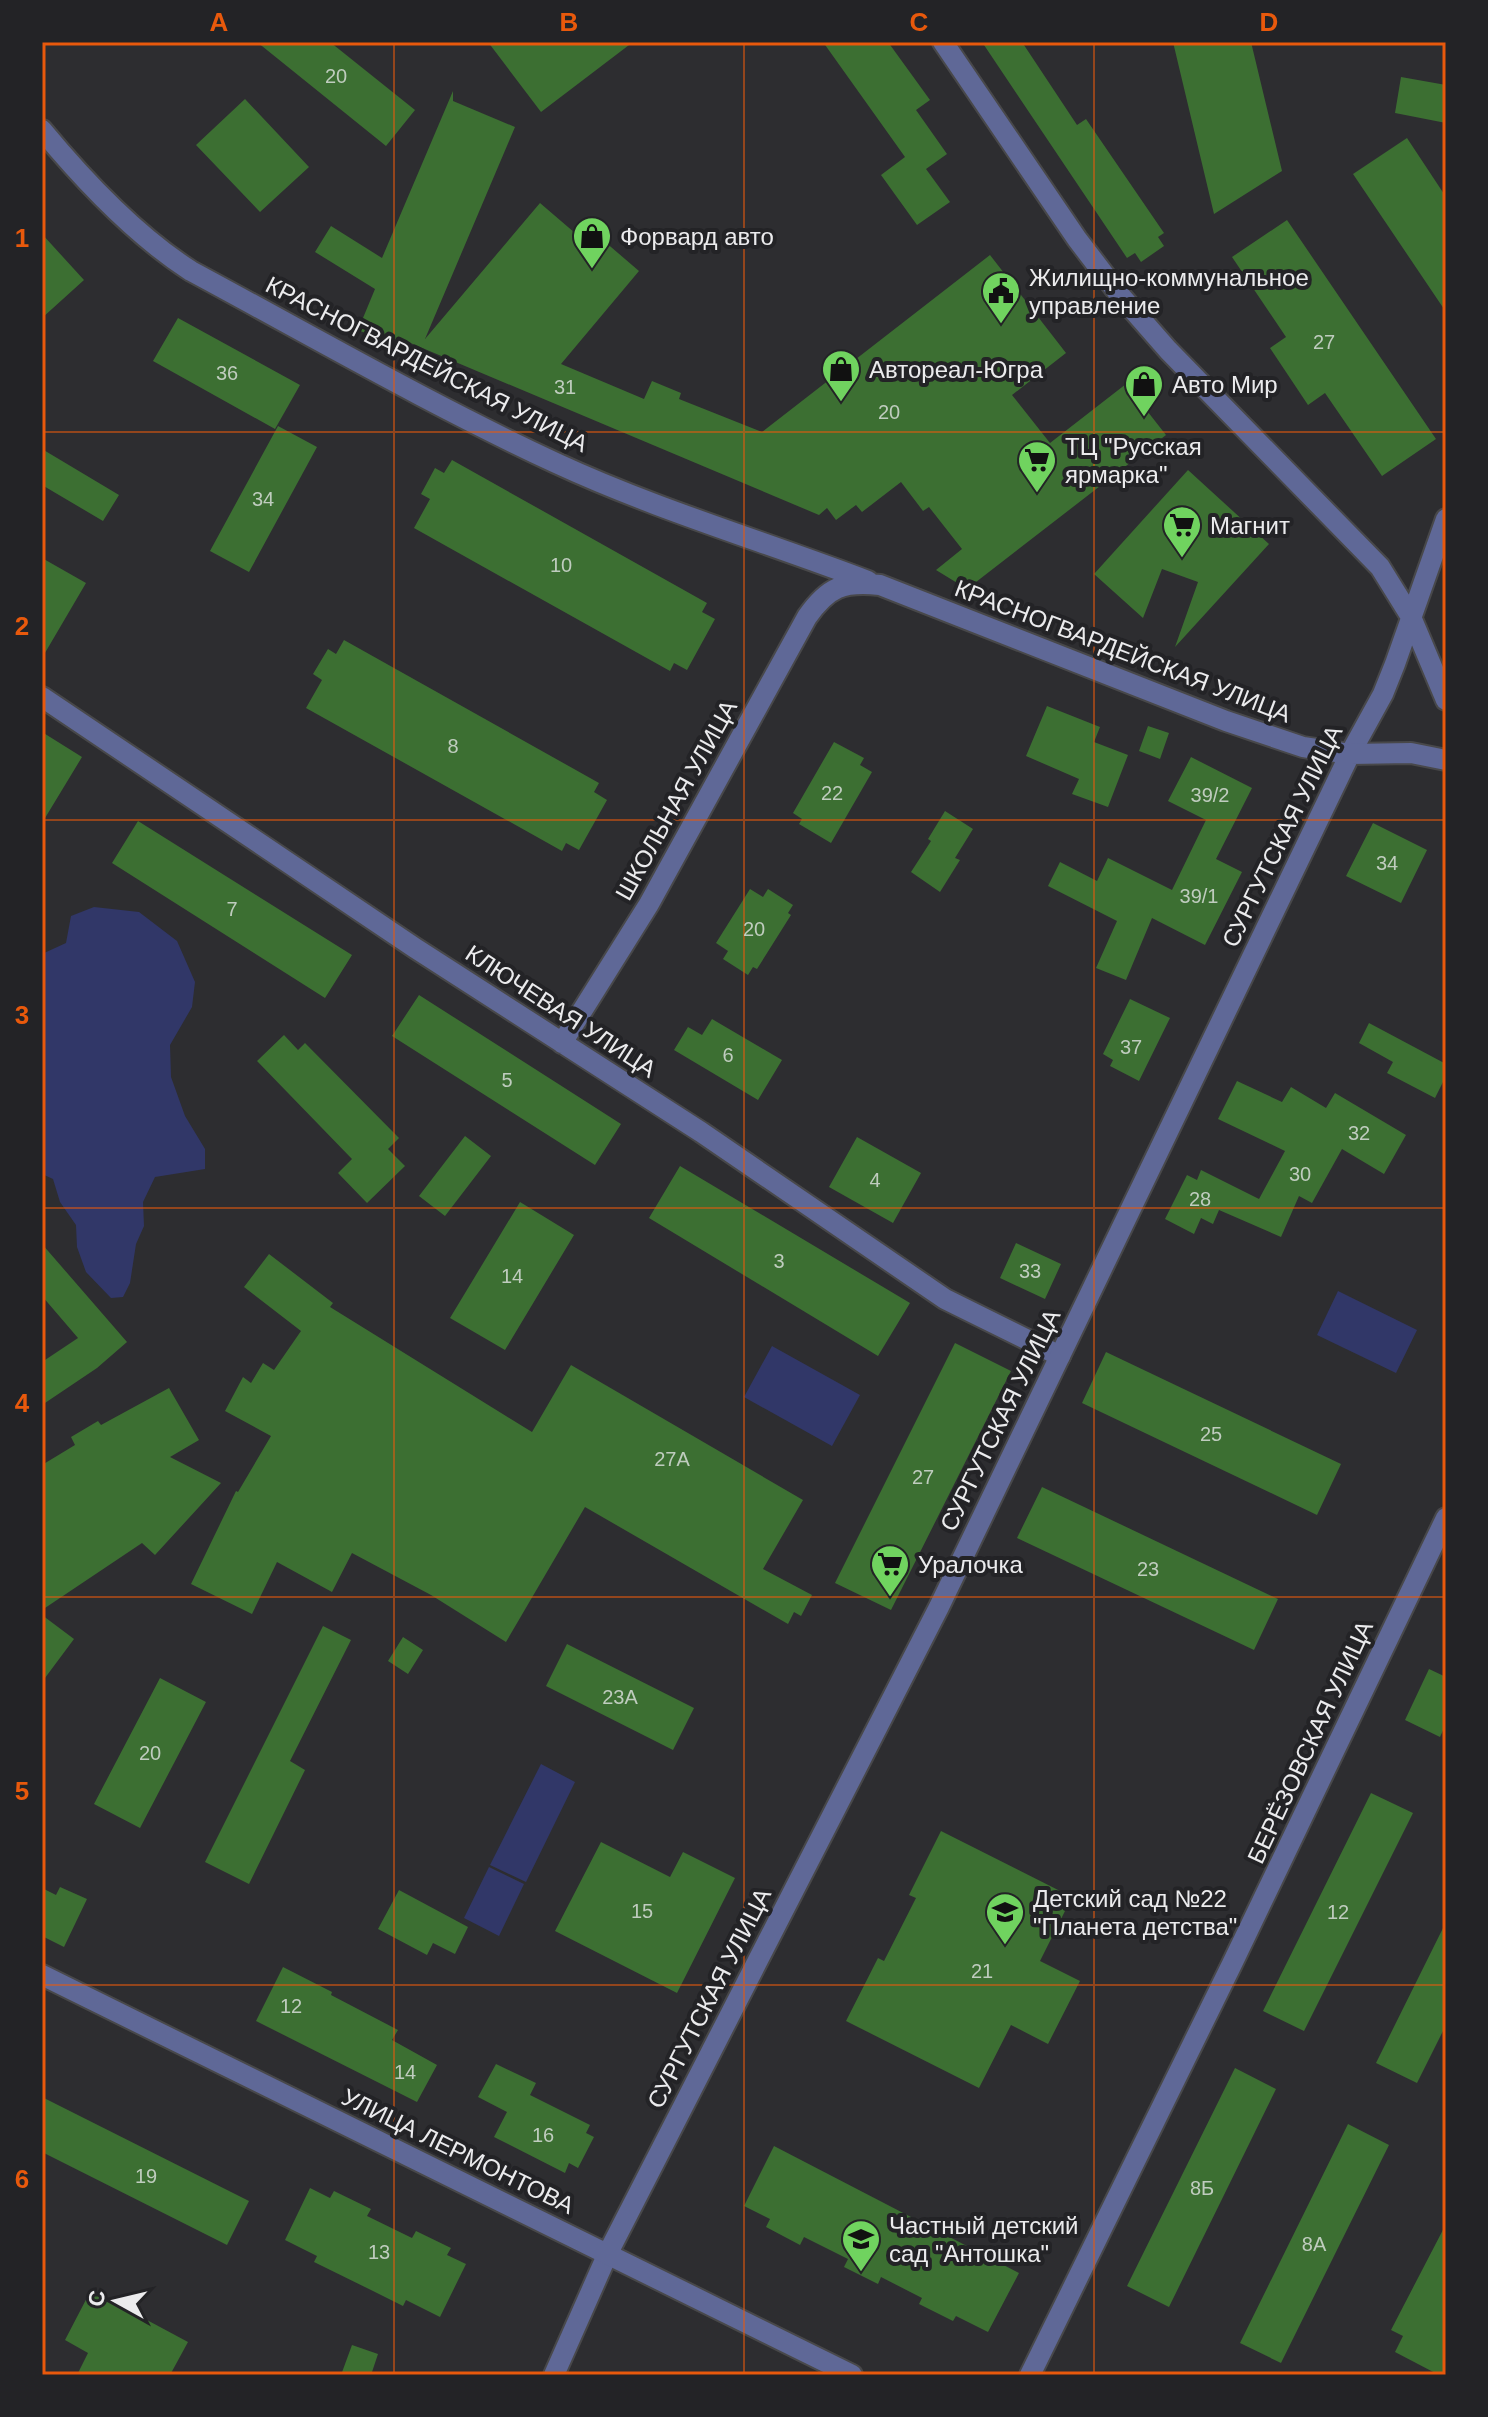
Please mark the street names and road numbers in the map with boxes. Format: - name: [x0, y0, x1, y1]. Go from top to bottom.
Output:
- street label: КРАСНОГВАРДЕЙСКАЯ УЛИЦА: [261, 271, 593, 457]
- street label: КРАСНОГВАРДЕЙСКАЯ УЛИЦА: [951, 574, 1295, 728]
- street label: ШКОЛЬНАЯ УЛИЦА: [610, 695, 742, 905]
- street label: СУРГУТСКАЯ УЛИЦА: [1217, 721, 1347, 951]
- street label: КЛЮЧЕВАЯ УЛИЦА: [461, 939, 661, 1083]
- street label: СУРГУТСКАЯ УЛИЦА: [935, 1305, 1065, 1535]
- street label: БЕРЁЗОВСКАЯ УЛИЦА: [1242, 1616, 1378, 1868]
- street label: СУРГУТСКАЯ УЛИЦА: [642, 1884, 776, 2112]
- street label: УЛИЦА ЛЕРМОНТОВА: [338, 2083, 578, 2219]

